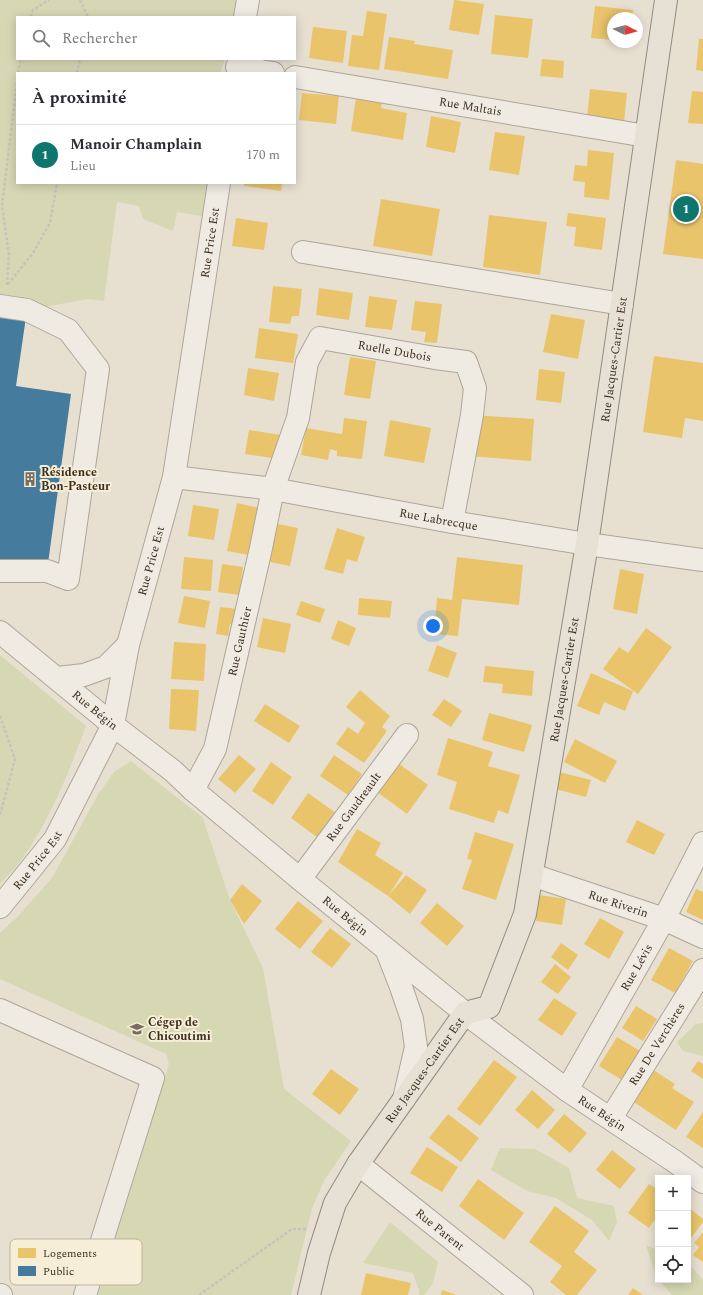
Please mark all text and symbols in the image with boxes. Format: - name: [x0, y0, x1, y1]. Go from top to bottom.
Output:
- north arrow: [607, 12, 643, 48]
- search box: [16, 16, 296, 60]
- icon: search: [30, 27, 52, 49]
- text: Rechercher: [62, 27, 137, 50]
- text: À proximité: [32, 85, 127, 111]
- street label: Rue Maltais: [438, 92, 503, 121]
- text: Manoir Champlain: [70, 133, 202, 156]
- text: 1: [41, 145, 49, 165]
- text: 170 m: [246, 145, 280, 165]
- text: Lieu: [70, 156, 96, 176]
- pin: 1: [673, 194, 699, 224]
- street label: Rue Price Est: [195, 206, 225, 279]
- street label: Rue Jacques-Cartier Est: [595, 296, 632, 424]
- street label: Ruelle Dubois: [356, 335, 433, 367]
- place label: Résidence Bon-Pasteur: [41, 463, 111, 496]
- building icon: Résidence Bon-Pasteur: [22, 471, 38, 487]
- street label: Rue Labrecque: [398, 503, 479, 536]
- street label: Rue Price Est: [132, 524, 170, 598]
- street label: Rue Gauthier: [222, 604, 257, 678]
- your location: [423, 616, 443, 636]
- street label: Rue Jacques-Cartier Est: [544, 616, 584, 744]
- street label: Rue Bégin: [68, 685, 122, 735]
- street label: Rue Gaudreault: [321, 768, 386, 846]
- street label: Rue Price Est: [8, 827, 67, 894]
- street label: Rue Riverin: [586, 885, 651, 923]
- street label: Rue Bégin: [318, 891, 372, 940]
- street label: Rue Lévis: [616, 940, 658, 994]
- street label: Rue De Verchères: [624, 999, 690, 1089]
- place label: Cégep de Chicoutimi: [148, 1013, 211, 1046]
- street label: Rue Jacques-Cartier Est: [380, 1013, 469, 1127]
- school or university icon: Cégep de Chicoutimi: [129, 1021, 145, 1037]
- street label: Rue Bégin: [574, 1090, 630, 1136]
- map controls: [655, 1175, 691, 1283]
- button: +: [655, 1175, 691, 1211]
- street label: Rue Parent: [411, 1204, 469, 1255]
- button: −: [655, 1211, 691, 1247]
- legend: [10, 1239, 142, 1285]
- text: Logements: [43, 1245, 97, 1262]
- button: locate: [655, 1247, 691, 1283]
- text: Public: [43, 1263, 74, 1280]

